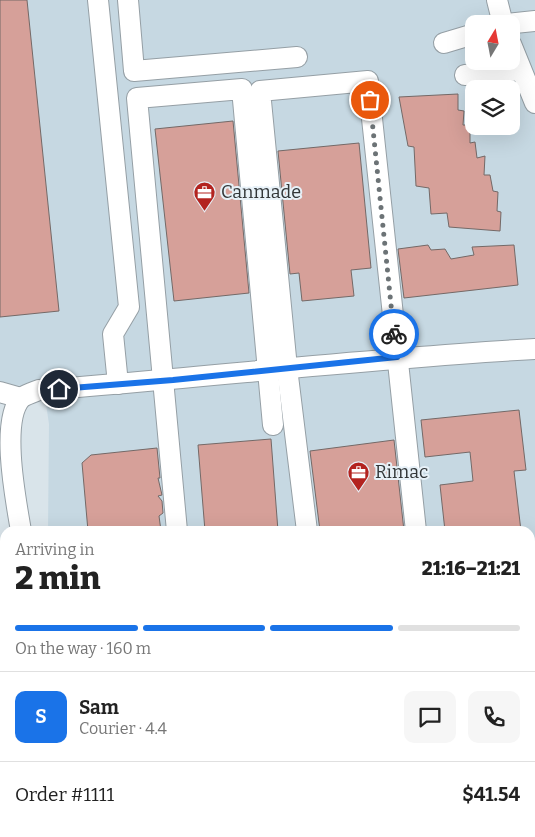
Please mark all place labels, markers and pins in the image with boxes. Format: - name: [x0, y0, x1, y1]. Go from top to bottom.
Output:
- pin: [349, 79, 391, 121]
- office icon: Canmade: [193, 180, 217, 211]
- place label: Canmade: [221, 181, 301, 203]
- pin: [38, 368, 80, 410]
- office icon: Rimac: [347, 460, 371, 491]
- place label: Rimac: [375, 461, 428, 483]

